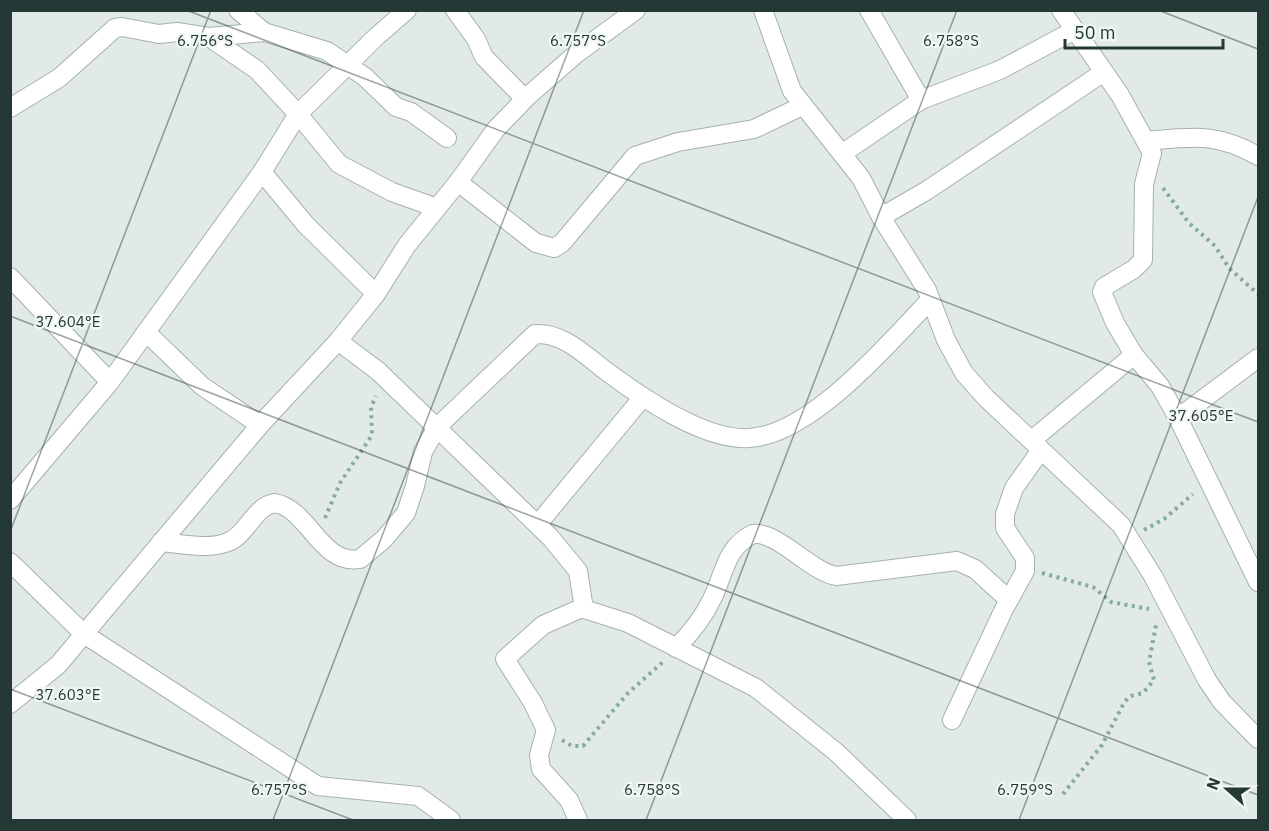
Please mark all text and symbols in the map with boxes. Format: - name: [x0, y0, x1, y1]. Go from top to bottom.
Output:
- scale bar: [1065, 12, 1222, 50]
- text: 50 m: [1074, 21, 1116, 44]
- text: 6.756°S: [177, 31, 233, 50]
- text: 6.757°S: [550, 31, 606, 50]
- text: 6.758°S: [923, 31, 979, 50]
- text: 37.604°E: [36, 312, 100, 331]
- text: 37.605°E: [1169, 406, 1233, 425]
- text: 37.603°E: [36, 685, 100, 704]
- north arrow: [1197, 759, 1257, 819]
- text: N: [1202, 775, 1224, 793]
- text: 6.757°S: [251, 780, 307, 799]
- text: 6.758°S: [624, 780, 680, 799]
- text: 6.759°S: [997, 780, 1053, 799]

